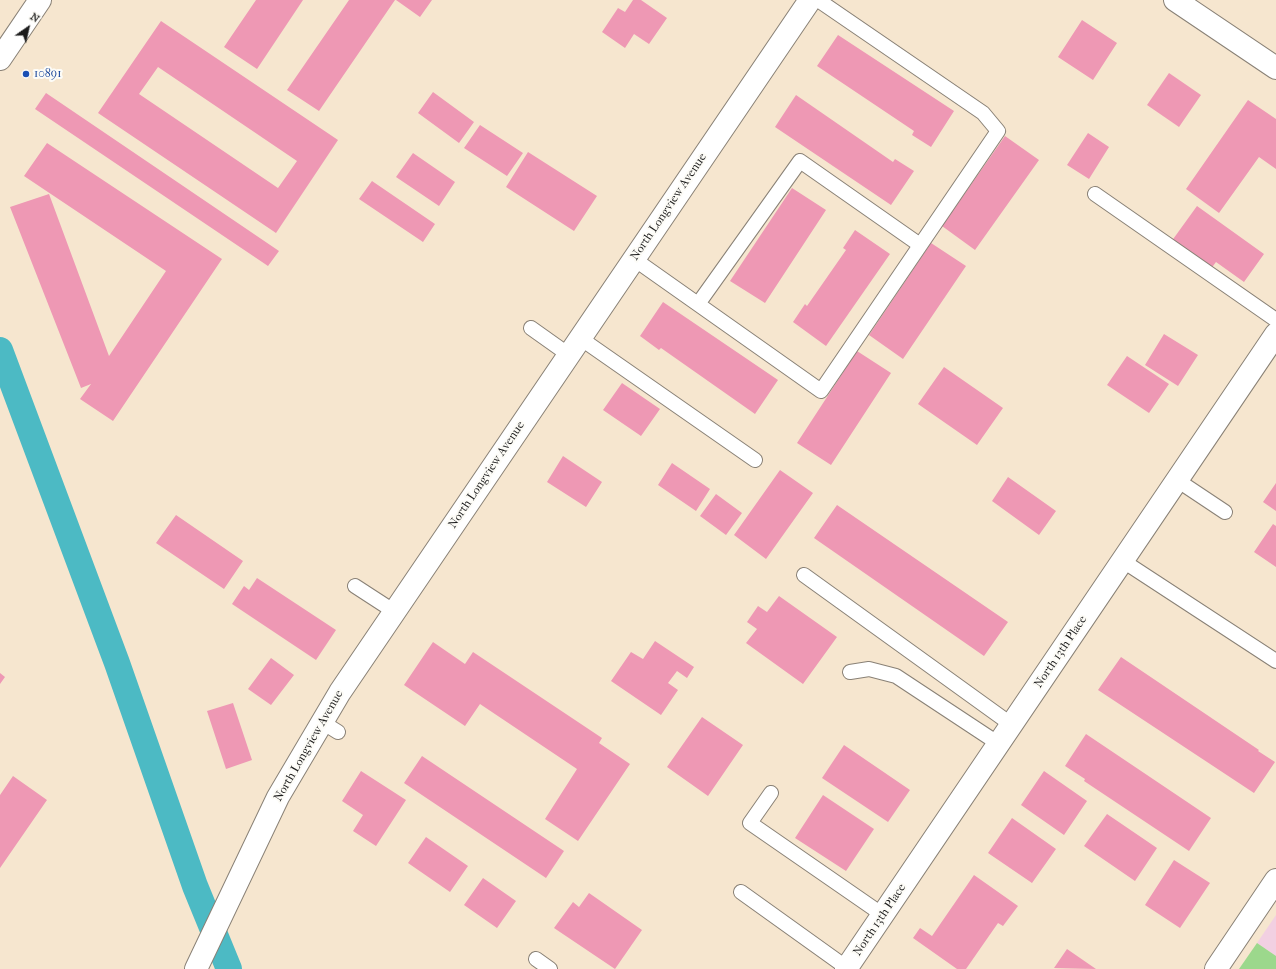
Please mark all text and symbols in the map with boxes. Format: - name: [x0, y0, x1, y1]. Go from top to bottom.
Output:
- north arrow: [8, 8, 48, 48]
- text: N: [28, 10, 42, 25]
- place label: 10891: [34, 67, 61, 81]
- marker: 10891: [21, 69, 31, 79]
- street label: North Longview Avenue: [628, 151, 710, 263]
- street label: North Longview Avenue: [446, 419, 528, 531]
- street label: North 13th Place: [1032, 613, 1090, 691]
- street label: North Longview Avenue: [271, 688, 347, 804]
- street label: North 13th Place: [851, 881, 909, 959]

